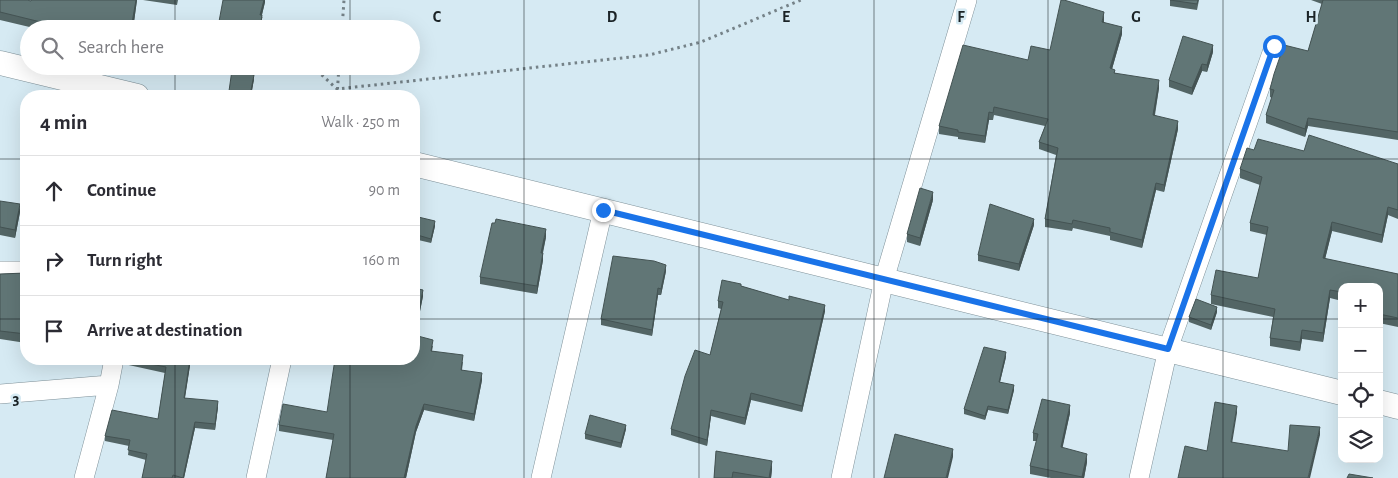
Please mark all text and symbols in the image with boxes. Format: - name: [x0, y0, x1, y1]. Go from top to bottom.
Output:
- text: C: [433, 9, 442, 25]
- text: D: [607, 9, 618, 25]
- text: E: [782, 9, 790, 25]
- text: F: [957, 9, 965, 25]
- text: G: [1131, 9, 1141, 25]
- text: H: [1305, 9, 1317, 25]
- search box: [20, 20, 420, 75]
- icon: search: [38, 34, 66, 62]
- route start: [1263, 35, 1286, 58]
- text: Search here: [78, 38, 164, 57]
- text: 4 min: [40, 112, 87, 133]
- text: Walk · 250 m: [321, 114, 400, 130]
- icon: ahead: [40, 177, 68, 205]
- text: Continue: [87, 181, 156, 200]
- text: 90 m: [369, 182, 400, 198]
- route end: [592, 199, 615, 222]
- icon: right: [40, 247, 68, 275]
- text: Turn right: [87, 251, 162, 270]
- text: 160 m: [363, 252, 400, 268]
- map controls: [1338, 283, 1383, 463]
- button: +: [1338, 283, 1383, 328]
- icon: arrive: [40, 317, 68, 345]
- text: Arrive at destination: [87, 321, 243, 340]
- button: −: [1338, 328, 1383, 373]
- button: locate: [1338, 373, 1383, 418]
- text: 3: [13, 391, 20, 407]
- button: layers: [1338, 418, 1383, 463]

